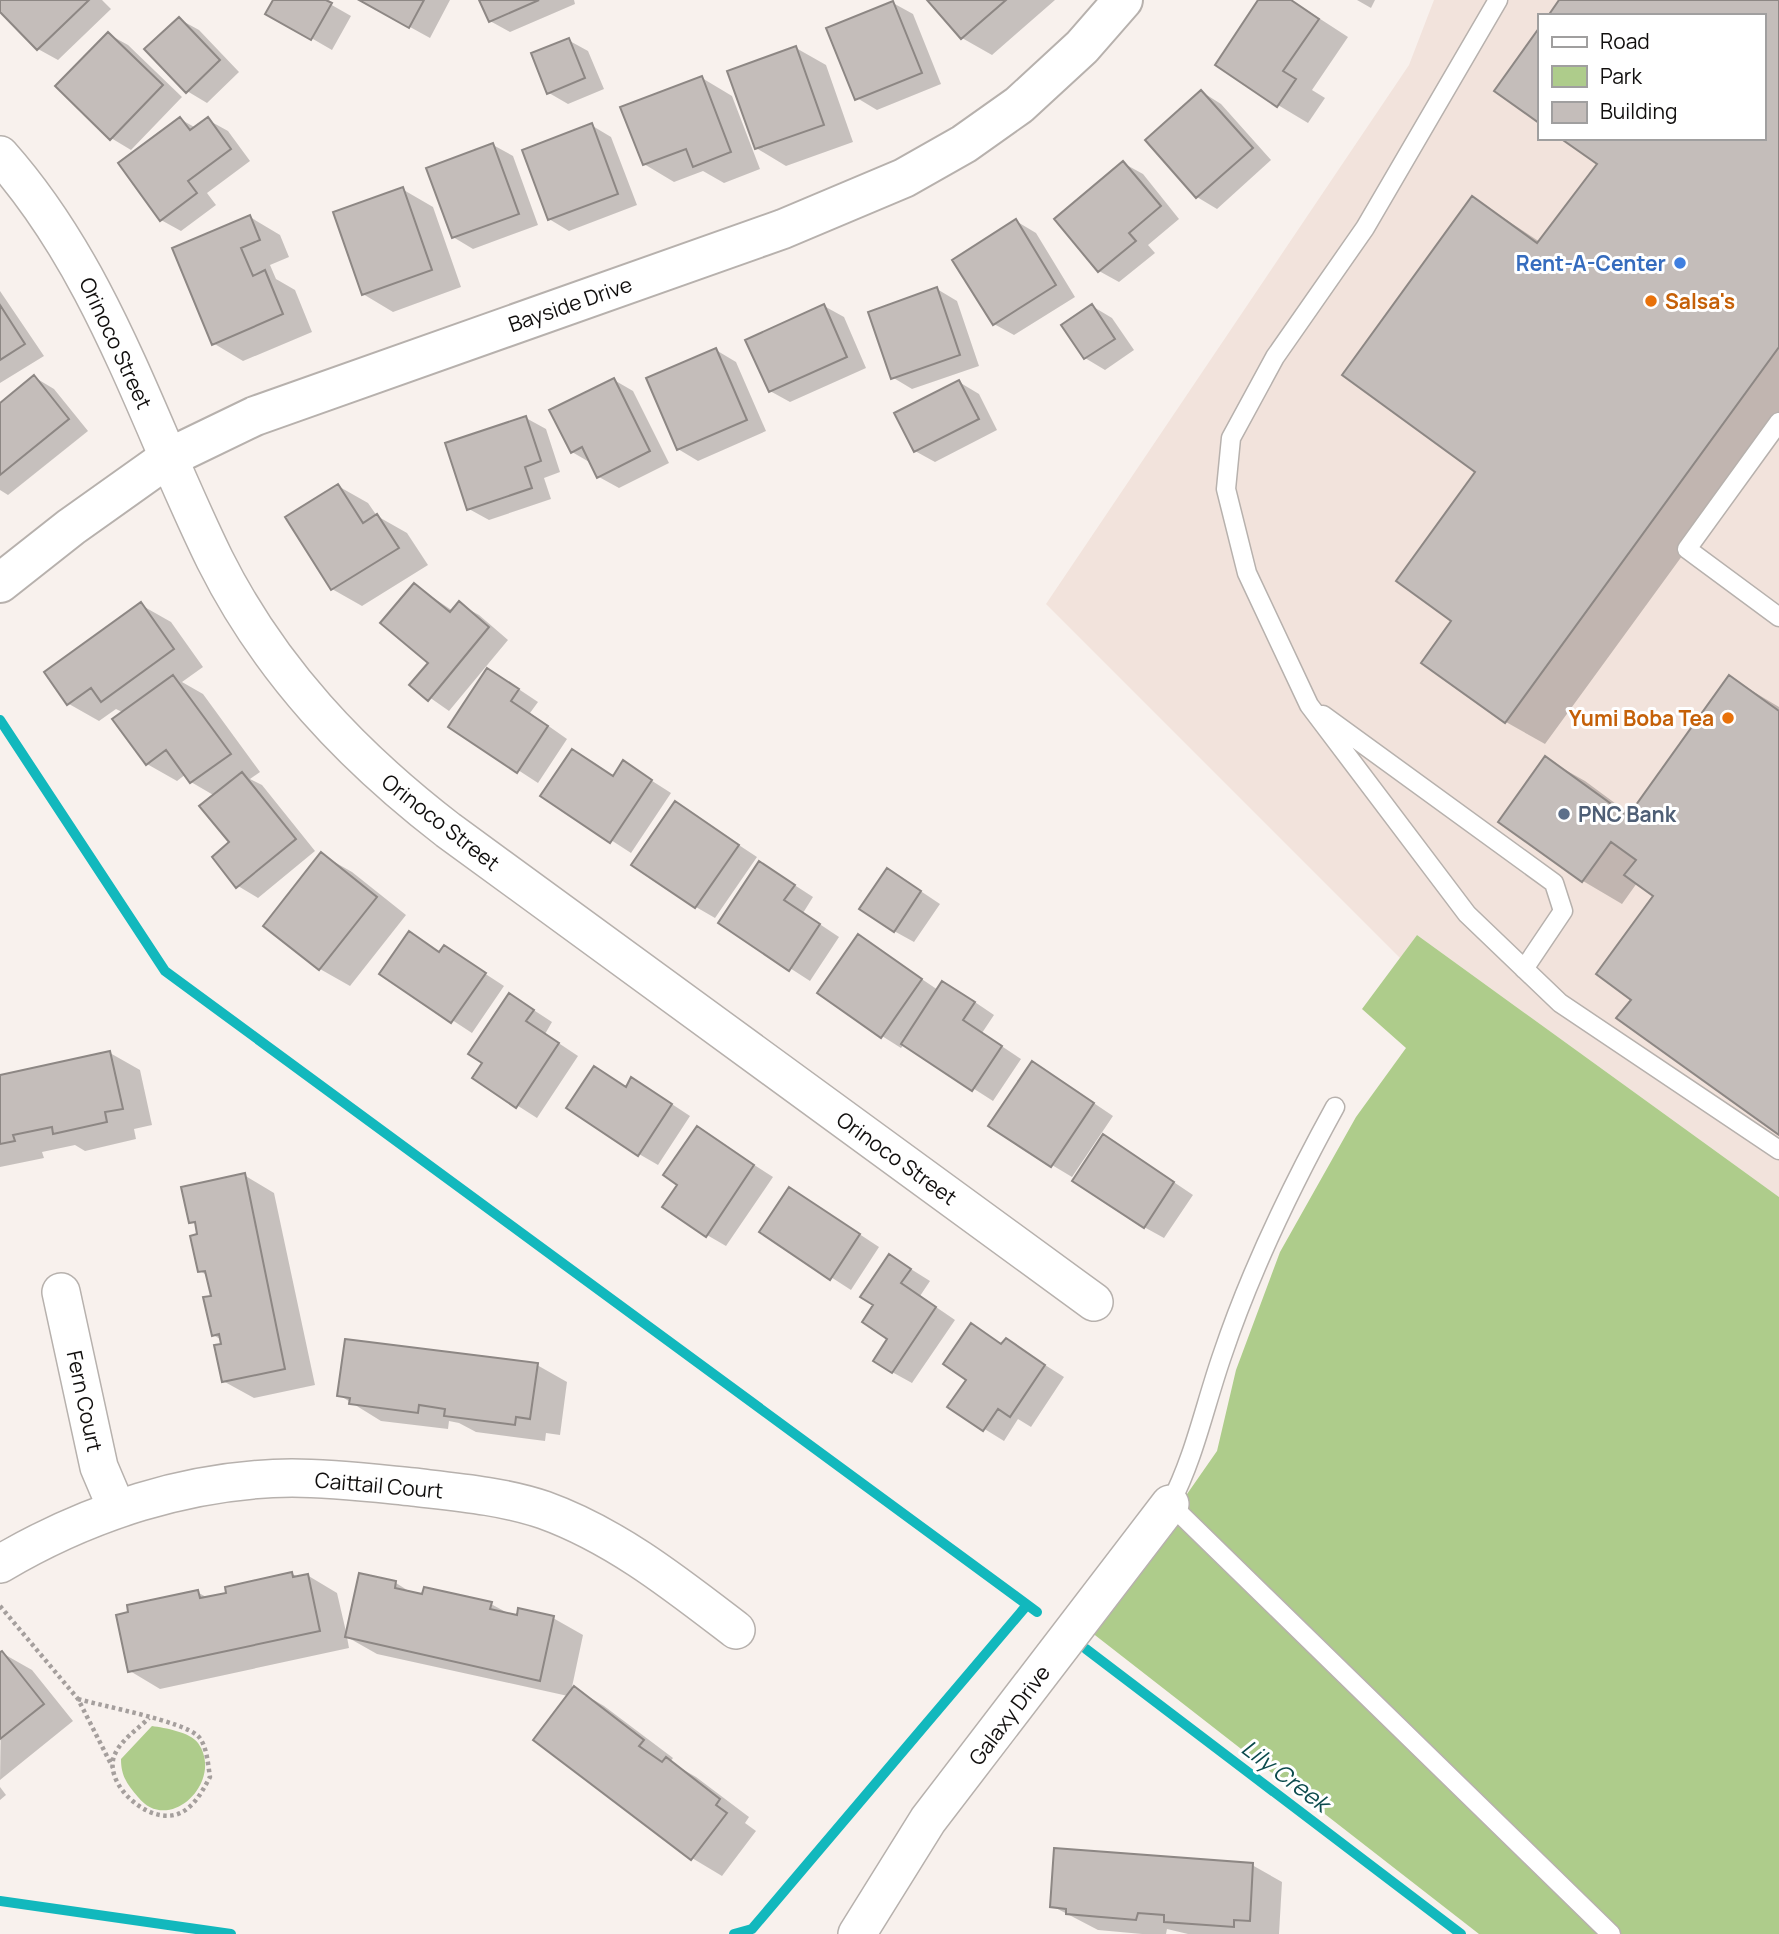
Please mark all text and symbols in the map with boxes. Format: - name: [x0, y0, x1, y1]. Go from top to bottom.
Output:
- legend: [1538, 14, 1765, 140]
- text: Road: [1600, 27, 1650, 55]
- text: Park: [1600, 62, 1642, 90]
- text: Building: [1600, 97, 1677, 125]
- place label: Rent-A-Center: [1516, 249, 1666, 277]
- marker: Rent-A-Center: [1672, 255, 1688, 271]
- street label: Bayside Drive: [504, 270, 636, 338]
- street label: Orinoco Street: [73, 273, 159, 413]
- place label: Salsa's: [1665, 287, 1735, 315]
- marker: Salsa's: [1643, 293, 1659, 309]
- place label: Yumi Boba Tea: [1569, 704, 1714, 732]
- marker: Yumi Boba Tea: [1720, 710, 1736, 726]
- street label: Orinoco Street: [376, 767, 506, 877]
- place label: PNC Bank: [1578, 800, 1677, 828]
- marker: PNC Bank: [1556, 806, 1572, 822]
- street label: Orinoco Street: [831, 1105, 963, 1211]
- street label: Fern Court: [61, 1348, 109, 1454]
- street label: Caittail Court: [314, 1465, 444, 1505]
- street label: Galaxy Drive: [962, 1659, 1056, 1771]
- water label: Lily Creek: [1236, 1732, 1339, 1821]

